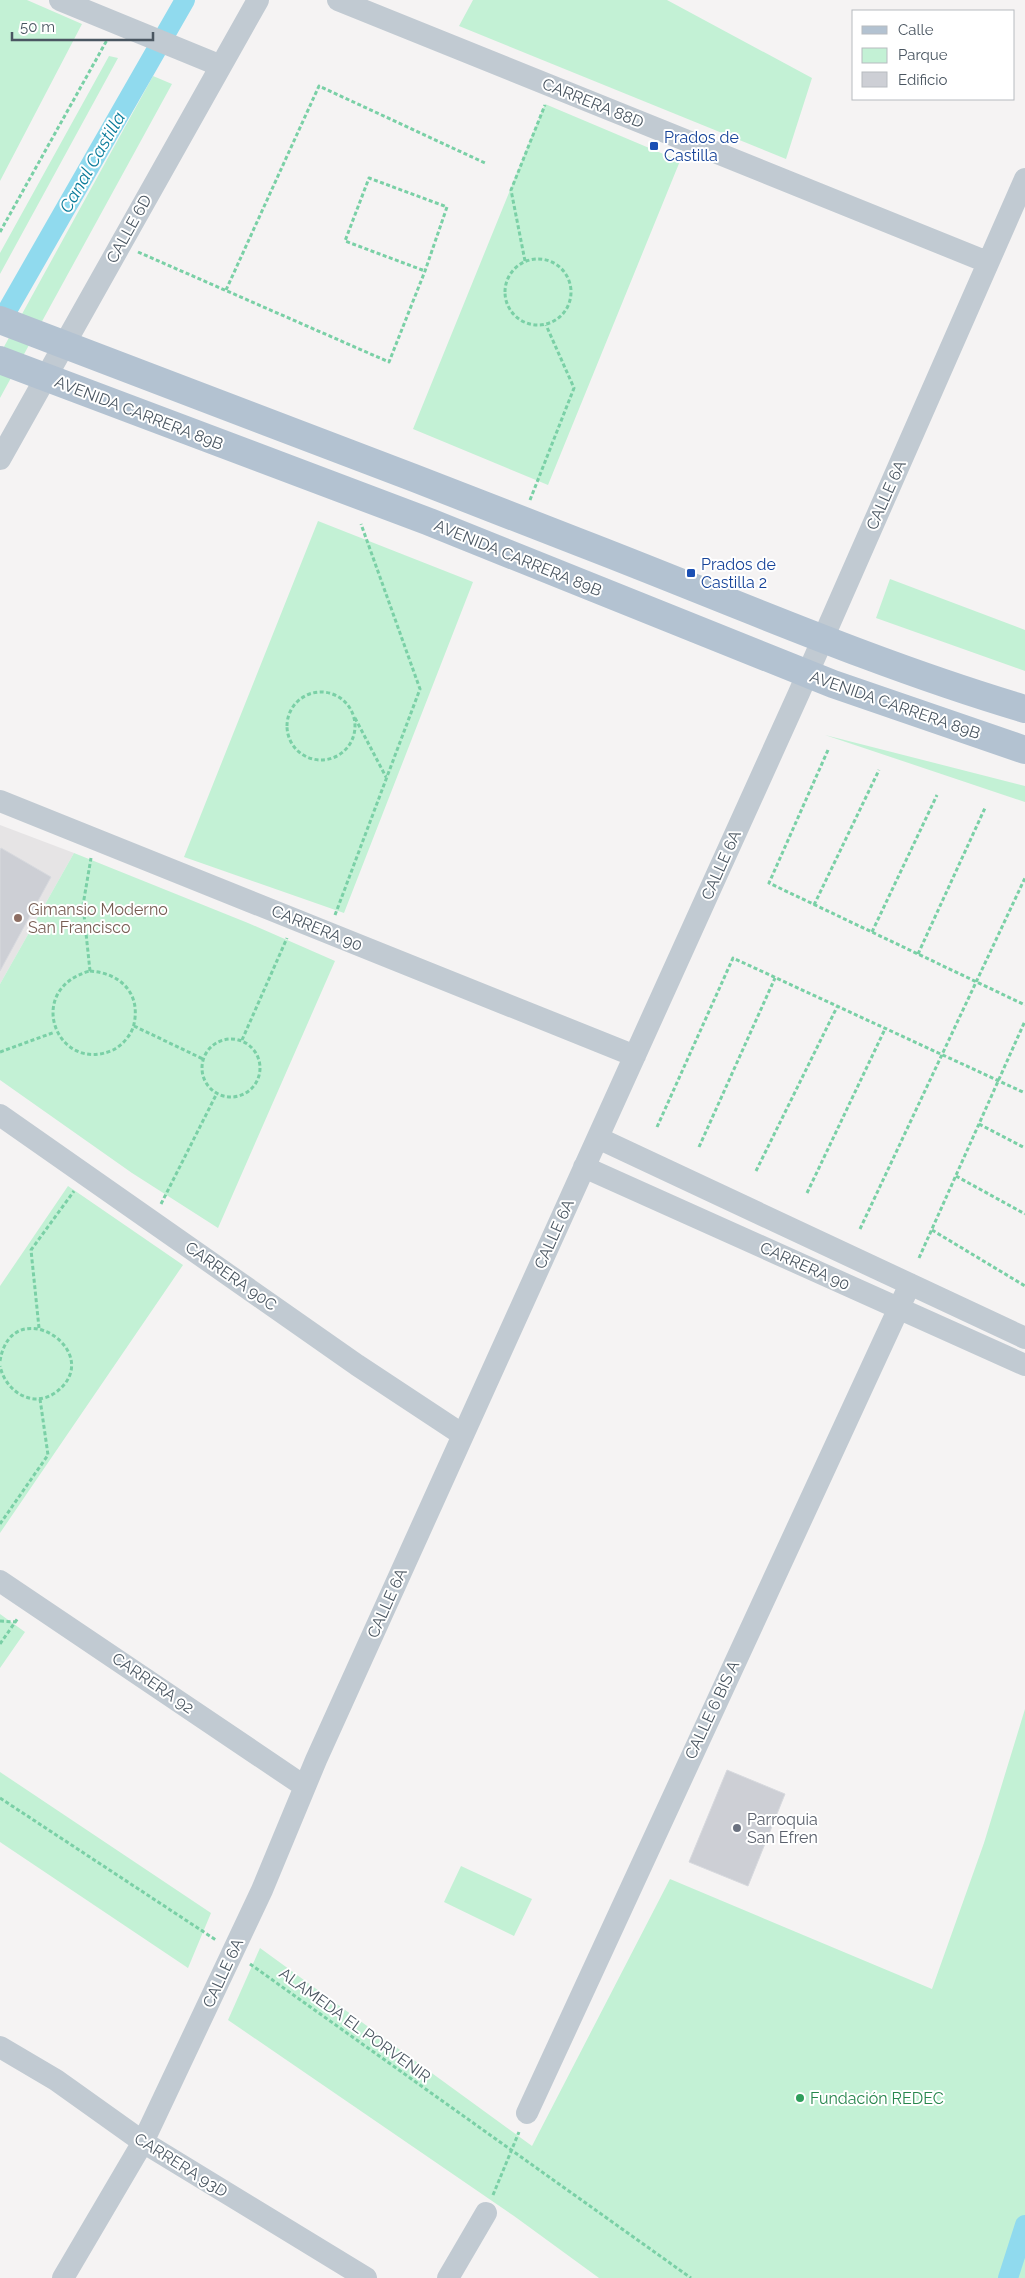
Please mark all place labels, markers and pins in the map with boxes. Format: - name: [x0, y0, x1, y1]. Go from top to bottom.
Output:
- place label: Prados de Castilla: [664, 128, 739, 165]
- marker: Prados de Castilla: [648, 140, 660, 152]
- place label: Prados de Castilla 2: [701, 555, 776, 592]
- marker: Prados de Castilla 2: [685, 567, 697, 579]
- place label: Gimansio Moderno San Francisco: [28, 900, 168, 937]
- marker: Gimansio Moderno San Francisco: [12, 912, 24, 924]
- place label: Parroquia San Efren: [747, 1810, 818, 1847]
- marker: Parroquia San Efren: [731, 1822, 743, 1834]
- place label: Fundación REDEC: [810, 2089, 944, 2108]
- marker: Fundación REDEC: [794, 2092, 806, 2104]

